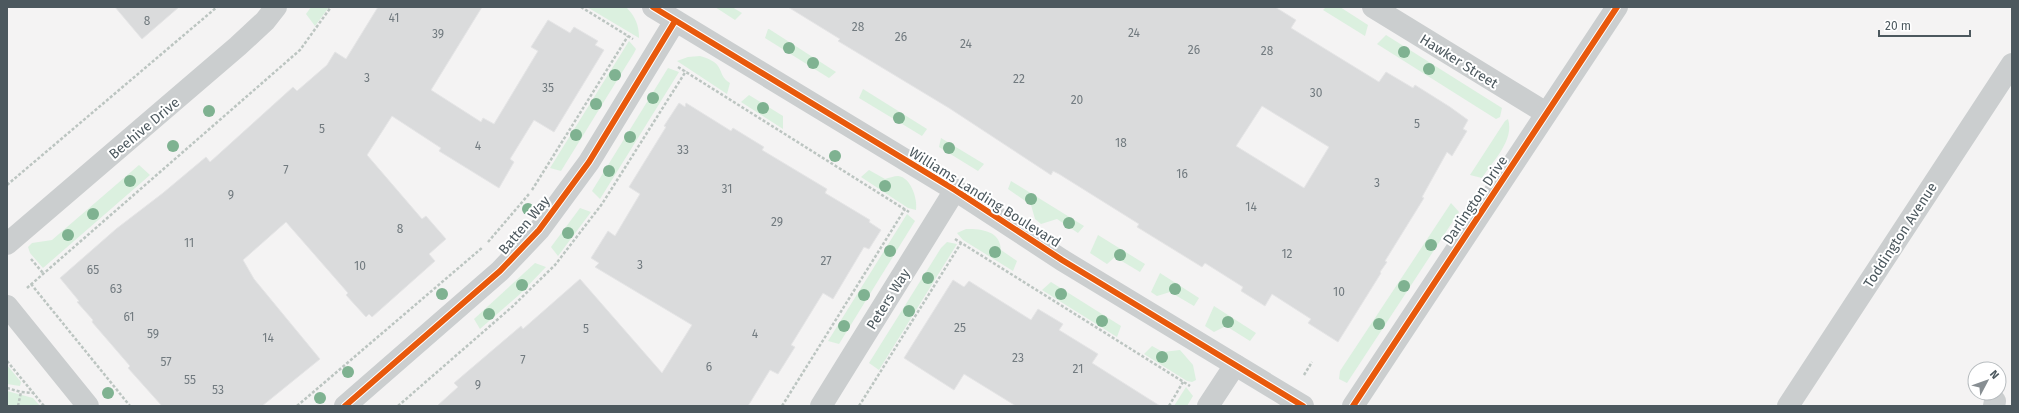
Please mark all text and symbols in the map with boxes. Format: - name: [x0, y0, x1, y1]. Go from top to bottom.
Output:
- house number: 41: [389, 11, 399, 25]
- scale bar: [1879, 12, 1970, 38]
- house number: 8: [144, 14, 151, 28]
- text: 20 m: [1885, 19, 1911, 33]
- house number: 28: [852, 20, 865, 34]
- house number: 24: [1128, 26, 1141, 40]
- house number: 39: [432, 27, 444, 41]
- house number: 26: [895, 30, 907, 44]
- street label: Hawker Street: [1417, 31, 1502, 93]
- house number: 24: [960, 37, 973, 51]
- house number: 26: [1188, 43, 1200, 57]
- house number: 28: [1261, 44, 1274, 58]
- house number: 3: [364, 71, 370, 85]
- house number: 22: [1013, 72, 1025, 86]
- house number: 35: [542, 81, 554, 95]
- house number: 30: [1310, 86, 1323, 100]
- house number: 20: [1071, 93, 1084, 107]
- street label: Beehive Drive: [106, 94, 183, 163]
- house number: 5: [1414, 117, 1420, 131]
- house number: 5: [319, 122, 325, 136]
- house number: 18: [1115, 136, 1127, 150]
- house number: 4: [475, 139, 482, 153]
- house number: 33: [677, 143, 689, 157]
- street label: Williams Landing Boulevard: [906, 144, 1064, 251]
- street label: Darlington Drive: [1440, 153, 1511, 248]
- house number: 7: [283, 163, 289, 177]
- house number: 16: [1176, 167, 1188, 181]
- house number: 3: [1374, 176, 1380, 190]
- street label: Toddington Avenue: [1860, 179, 1941, 291]
- house number: 31: [722, 182, 732, 196]
- house number: 9: [228, 188, 234, 202]
- street label: Batten Way: [495, 193, 554, 258]
- house number: 14: [1245, 200, 1257, 214]
- house number: 29: [771, 215, 783, 229]
- house number: 8: [397, 222, 404, 236]
- house number: 11: [184, 236, 194, 250]
- house number: 12: [1281, 247, 1293, 261]
- house number: 27: [820, 254, 832, 268]
- house number: 3: [637, 258, 643, 272]
- house number: 10: [354, 259, 366, 273]
- house number: 65: [87, 263, 99, 277]
- street label: Peters Way: [863, 266, 914, 333]
- house number: 63: [110, 282, 122, 296]
- house number: 10: [1333, 285, 1345, 299]
- house number: 61: [123, 310, 135, 324]
- house number: 25: [954, 321, 966, 335]
- house number: 5: [583, 322, 589, 336]
- house number: 59: [147, 327, 159, 341]
- house number: 4: [752, 327, 759, 341]
- house number: 14: [262, 331, 274, 345]
- house number: 23: [1012, 351, 1024, 365]
- house number: 7: [520, 353, 526, 367]
- house number: 57: [160, 355, 172, 369]
- house number: 6: [706, 360, 712, 374]
- north arrow: [1967, 361, 2007, 401]
- house number: 21: [1073, 362, 1083, 376]
- text: N: [1987, 368, 2001, 382]
- house number: 55: [184, 373, 196, 387]
- house number: 9: [475, 378, 481, 392]
- house number: 53: [212, 383, 224, 397]

